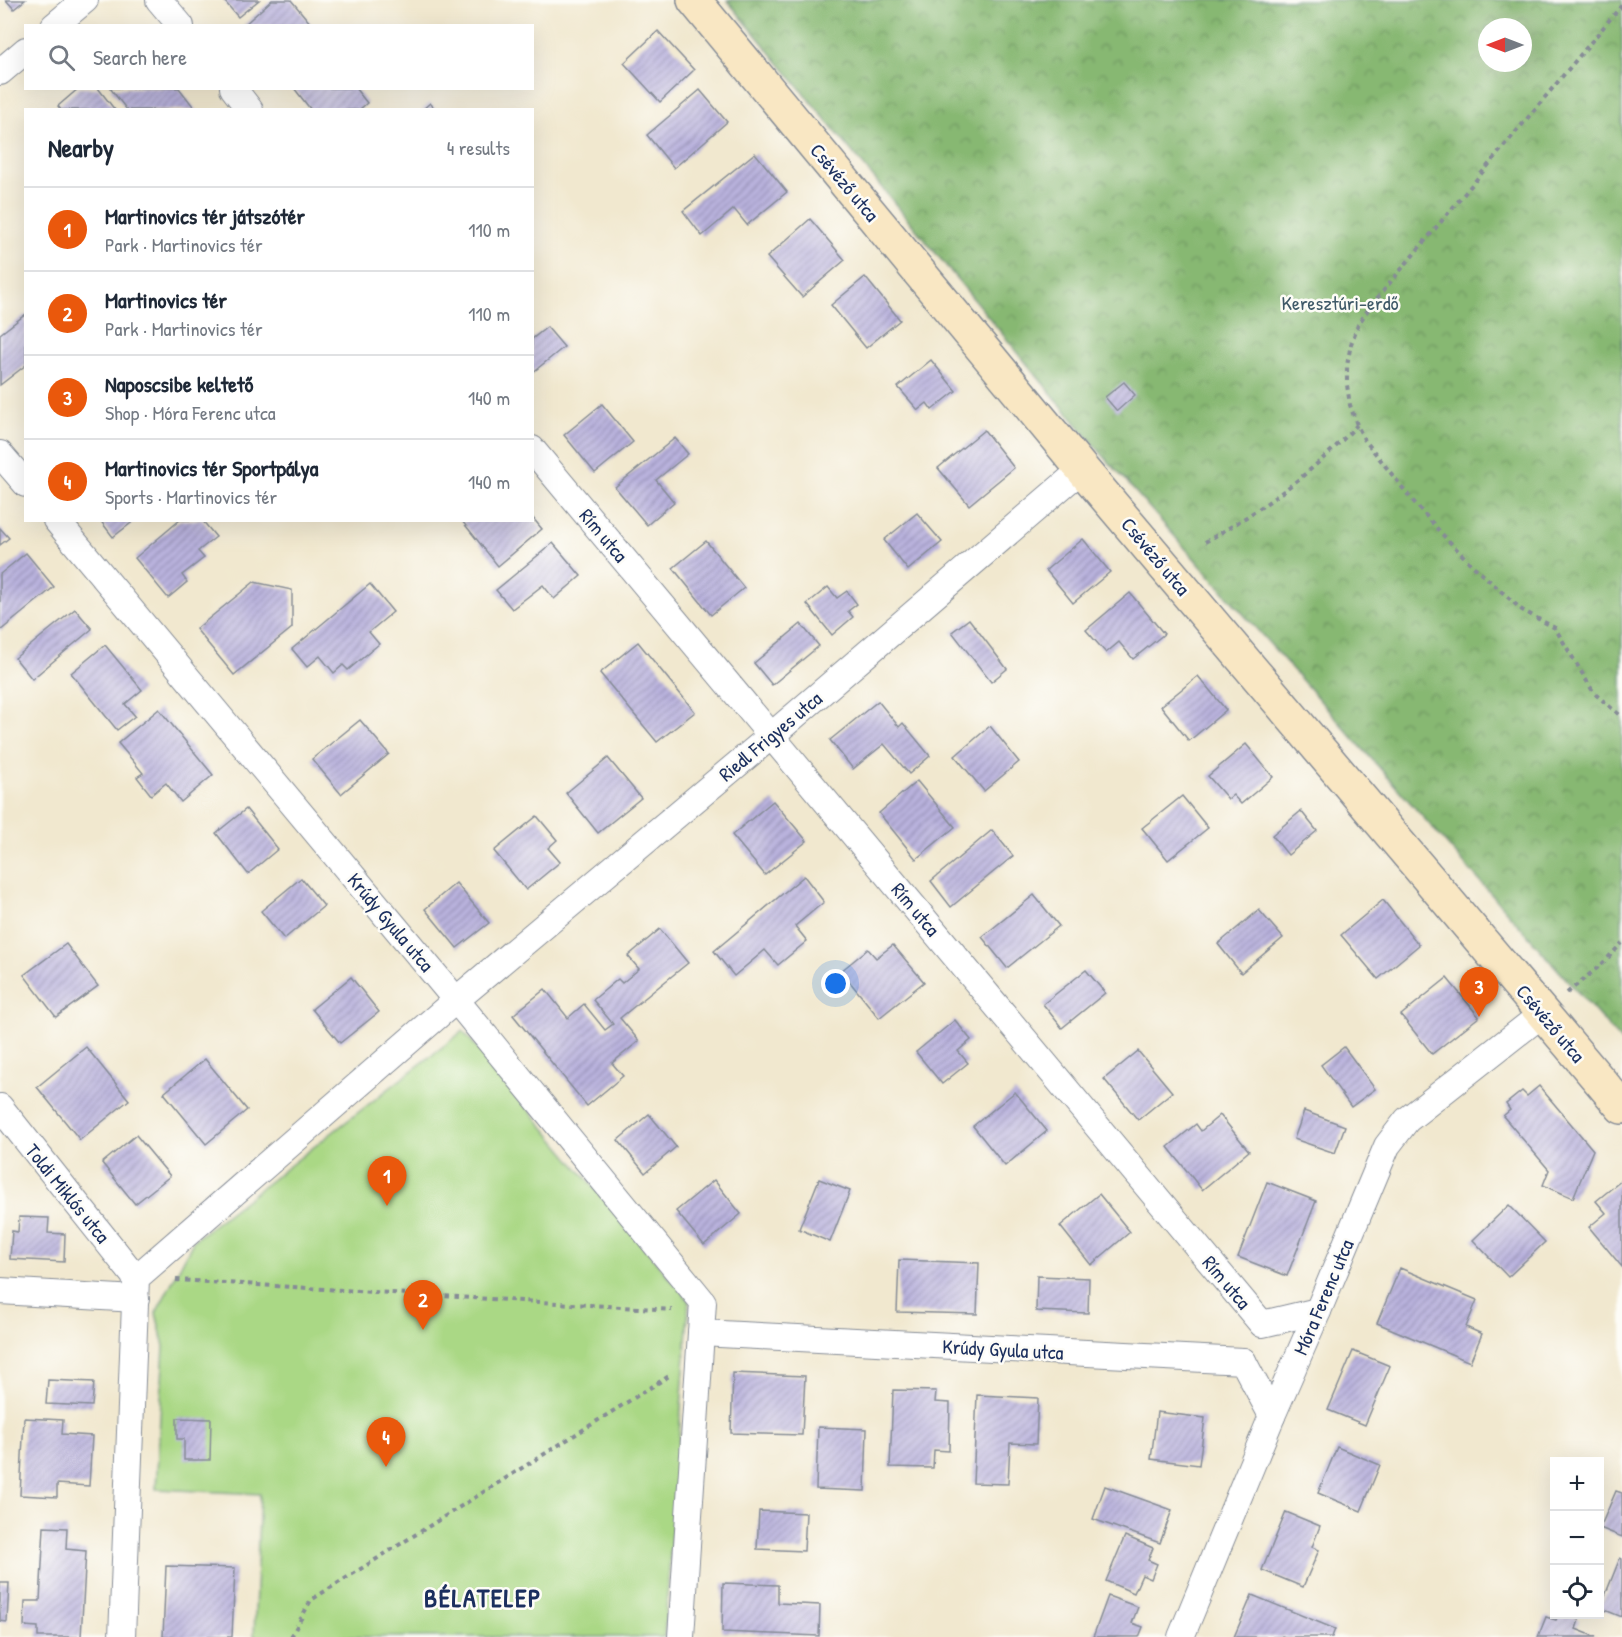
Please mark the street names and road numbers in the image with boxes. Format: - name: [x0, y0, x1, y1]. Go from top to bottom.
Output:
- street label: Csévéző utca: [804, 137, 886, 227]
- street label: Rím utca: [574, 502, 634, 568]
- street label: Csévéző utca: [1115, 511, 1197, 601]
- street label: Riedl Frigyes utca: [713, 685, 827, 787]
- street label: Krúdy Gyula utca: [342, 867, 440, 977]
- street label: Rím utca: [886, 876, 946, 942]
- street label: Csévéző utca: [1510, 978, 1592, 1068]
- street label: Toldi Miklós utca: [20, 1138, 116, 1248]
- street label: Móra Ferenc utca: [1287, 1235, 1360, 1359]
- street label: Rím utca: [1197, 1249, 1257, 1315]
- street label: Krúdy Gyula utca: [942, 1332, 1064, 1366]

